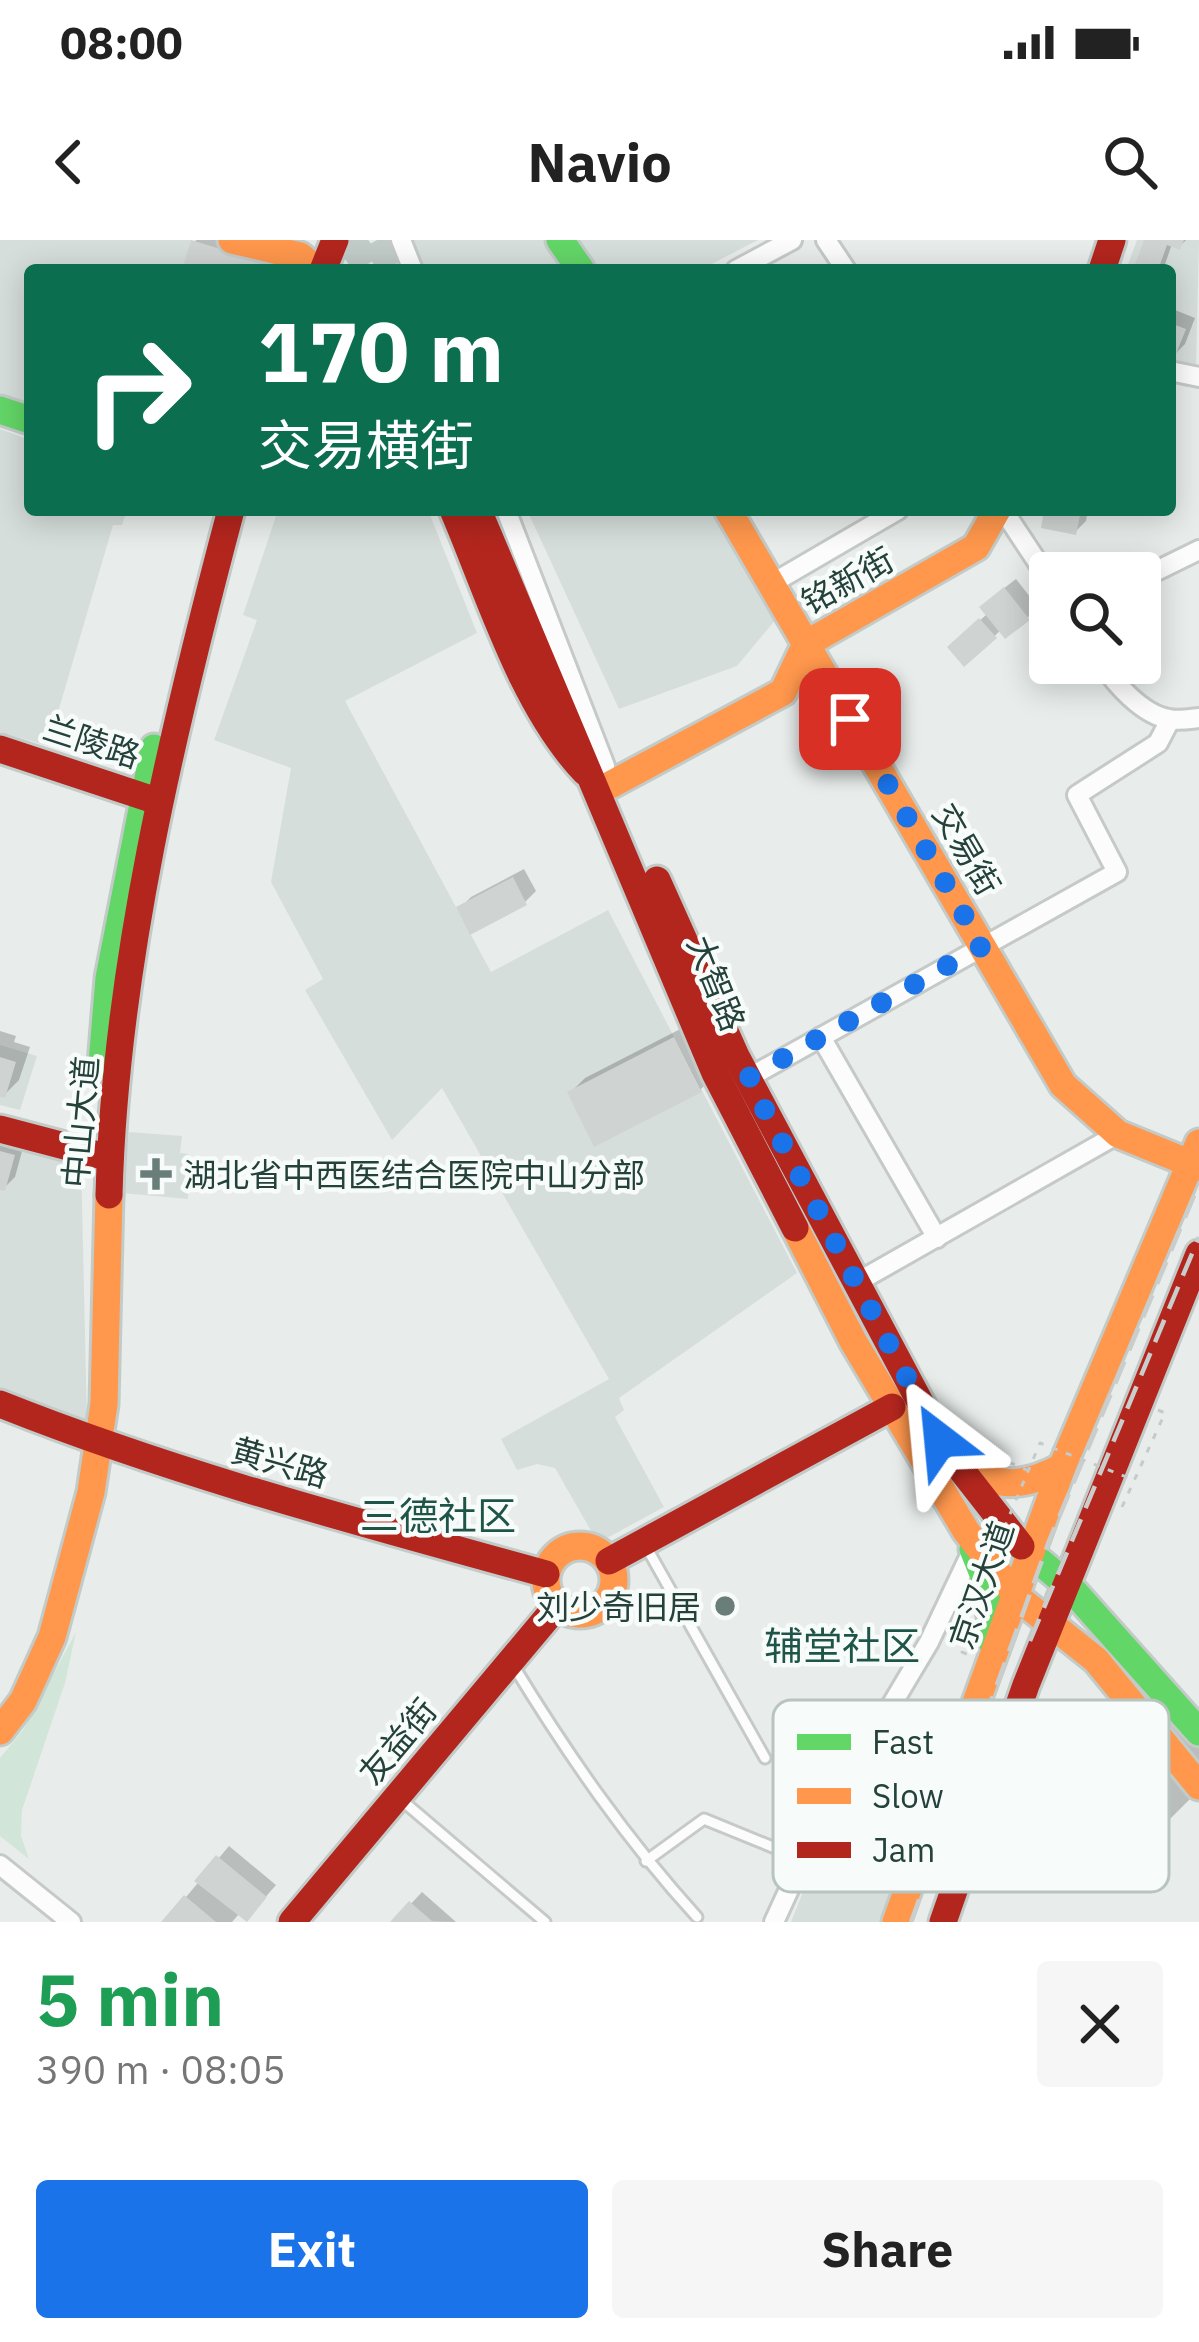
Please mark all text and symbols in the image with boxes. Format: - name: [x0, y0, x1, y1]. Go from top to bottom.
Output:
- text: 08:00: [60, 13, 183, 71]
- text: Navio: [527, 127, 672, 197]
- icon: back: [36, 129, 102, 195]
- icon: search: [1097, 129, 1163, 195]
- text: 170 m: [258, 296, 504, 405]
- icon: right: [60, 312, 216, 468]
- text: 交易横街: [258, 410, 474, 480]
- street label: 铭新街: [793, 537, 901, 623]
- map controls: [1029, 552, 1161, 684]
- button: search: [1029, 552, 1161, 684]
- pin: [799, 668, 901, 770]
- icon: arrive: [817, 686, 883, 752]
- street label: 兰陵路: [38, 705, 146, 777]
- street label: 交易街: [924, 795, 1010, 903]
- street label: 大智路: [679, 929, 755, 1037]
- street label: 中山大道: [53, 1054, 107, 1190]
- place label: 湖北省中西医结合医院中山分部: [183, 1153, 645, 1196]
- marker: 湖北省中西医结合医院中山分部: [140, 1158, 172, 1190]
- position arrow: [877, 1377, 1003, 1503]
- street label: 黄兴路: [226, 1428, 334, 1496]
- district label: 三德社区: [360, 1490, 516, 1541]
- street label: 京汉大道: [939, 1516, 1023, 1654]
- place label: 刘少奇旧居: [536, 1585, 701, 1628]
- marker: 刘少奇旧居: [712, 1593, 738, 1619]
- district label: 辅堂社区: [764, 1620, 920, 1671]
- street label: 友益街: [349, 1689, 445, 1793]
- legend: [773, 1700, 1169, 1892]
- text: Fast: [872, 1720, 934, 1763]
- text: Slow: [872, 1774, 944, 1817]
- text: Jam: [872, 1828, 935, 1871]
- text: 5 min: [36, 1952, 224, 2046]
- button: close: [1037, 1961, 1163, 2087]
- text: 390 m · 08:05: [36, 2044, 286, 2095]
- button: Exit: [36, 2180, 588, 2318]
- button: Share: [612, 2180, 1163, 2318]

